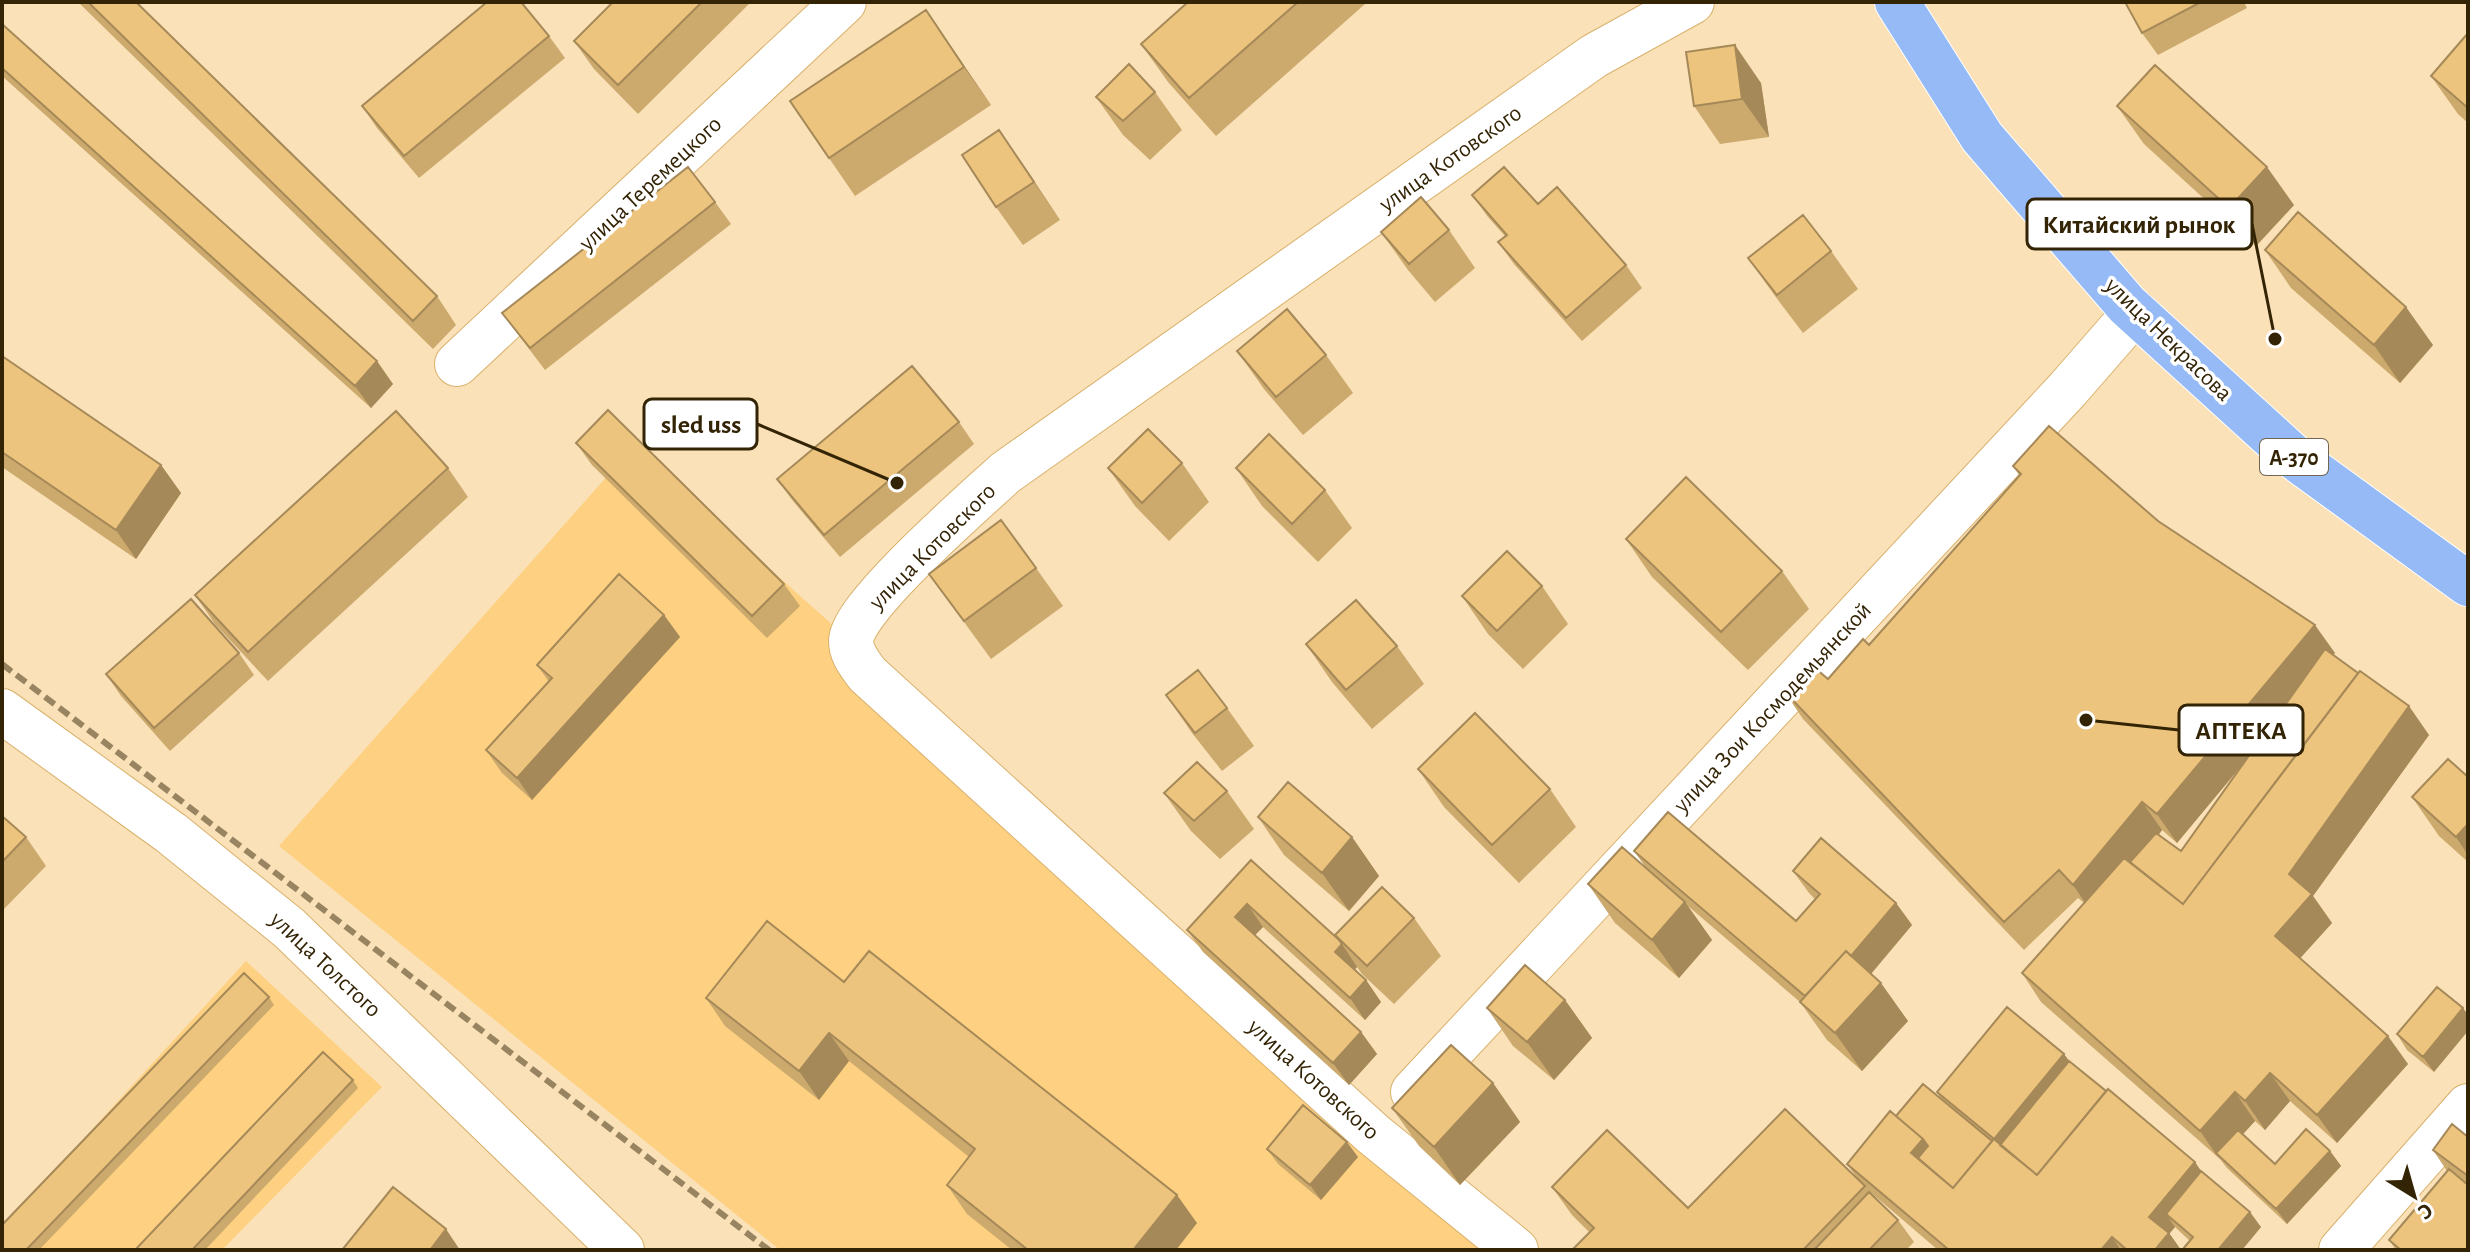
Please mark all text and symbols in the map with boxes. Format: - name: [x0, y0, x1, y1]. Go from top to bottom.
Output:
- street label: улица Котовского: [1374, 101, 1526, 217]
- street label: улица Теремецкого: [574, 112, 727, 256]
- callout: Китайский рынок: [2027, 199, 2252, 249]
- text: Китайский рынок: [2043, 212, 2236, 238]
- street label: улица Некрасова: [2100, 273, 2236, 406]
- callout: sled uss: [644, 399, 757, 449]
- text: sled uss: [661, 412, 741, 438]
- road number: А-370: [2260, 439, 2328, 475]
- street label: улица Котовского: [864, 479, 1001, 615]
- street label: улица Зои Космодемьянской: [1669, 598, 1876, 818]
- callout: АПТЕКА: [2179, 705, 2303, 755]
- text: АПТЕКА: [2195, 718, 2287, 744]
- street label: улица Толстого: [264, 907, 386, 1022]
- street label: улица Котовского: [1242, 1014, 1384, 1145]
- north arrow: [2374, 1156, 2454, 1236]
- text: С: [2414, 1199, 2437, 1224]

